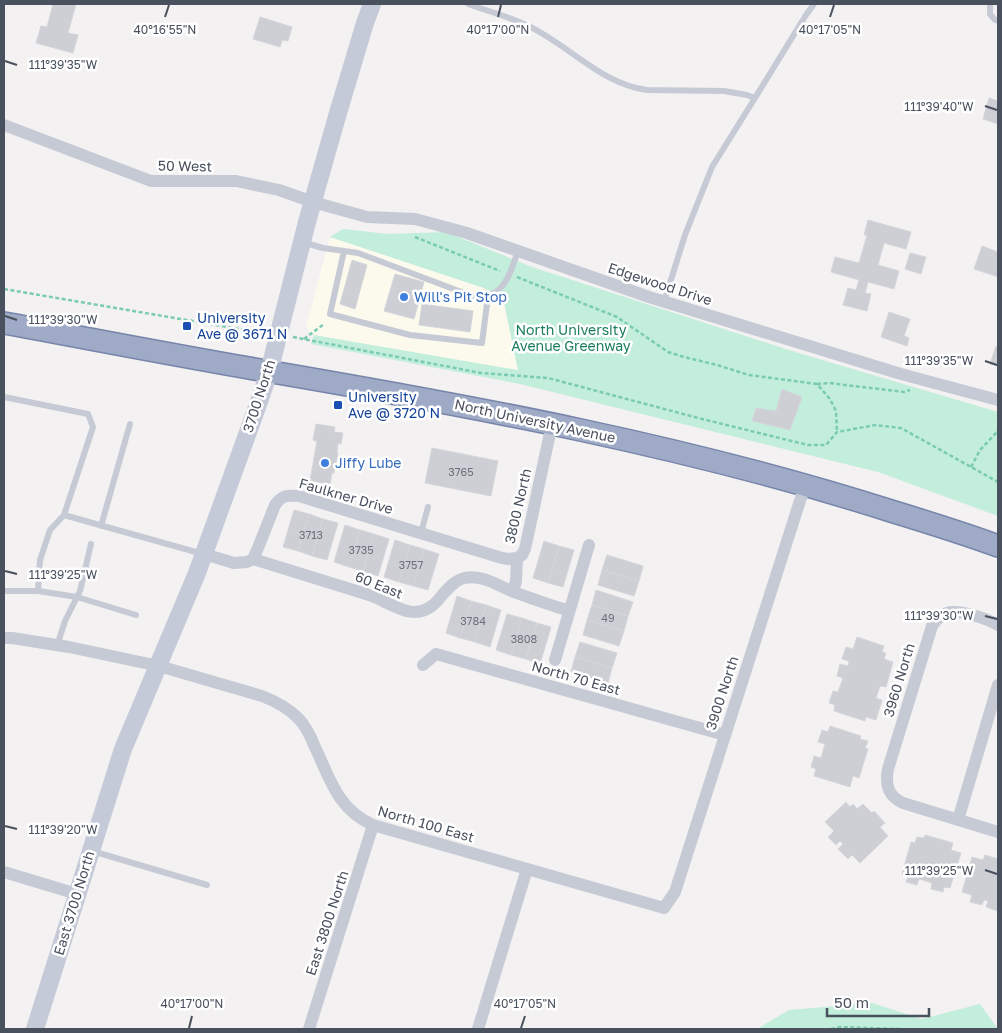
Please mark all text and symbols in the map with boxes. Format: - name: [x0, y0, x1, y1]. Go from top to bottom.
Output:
- text: 40°16'55"N: [134, 22, 196, 37]
- text: 40°17'00"N: [467, 22, 529, 37]
- text: 40°17'05"N: [799, 22, 861, 37]
- text: 111°39'35"W: [29, 57, 98, 72]
- text: 111°39'40"W: [904, 99, 974, 114]
- street label: 50 West: [158, 157, 212, 174]
- street label: Edgewood Drive: [606, 259, 714, 308]
- place label: Will's Pit Stop: [414, 288, 507, 305]
- marker: Will's Pit Stop: [398, 291, 410, 303]
- place label: University Ave @ 3671 N: [197, 309, 288, 342]
- text: 111°39'30"W: [28, 312, 98, 327]
- marker: University Ave @ 3671 N: [181, 320, 193, 332]
- park label: North University Avenue Greenway: [511, 321, 631, 354]
- text: 111°39'35"W: [905, 353, 974, 368]
- street label: 3700 North: [239, 357, 278, 434]
- place label: University Ave @ 3720 N: [348, 388, 440, 421]
- street label: North University Avenue: [453, 395, 617, 446]
- marker: University Ave @ 3720 N: [332, 399, 344, 411]
- place label: Jiffy Lube: [335, 454, 401, 471]
- marker: Jiffy Lube: [319, 457, 331, 469]
- house number: 3765: [448, 465, 474, 478]
- street label: 3800 North: [501, 467, 534, 545]
- street label: Faulkner Drive: [297, 474, 395, 517]
- house number: 3713: [299, 528, 323, 541]
- house number: 3735: [348, 543, 374, 556]
- house number: 3757: [399, 558, 423, 571]
- text: 111°39'25"W: [29, 567, 98, 582]
- street label: 60 East: [353, 567, 406, 602]
- text: 111°39'30"W: [904, 608, 974, 623]
- house number: 49: [601, 611, 615, 624]
- house number: 3784: [460, 614, 486, 627]
- house number: 3808: [511, 632, 538, 645]
- street label: 3960 North: [879, 641, 918, 719]
- street label: 3900 North: [702, 654, 741, 732]
- street label: North 70 East: [530, 657, 622, 698]
- street label: North 100 East: [376, 802, 476, 845]
- text: 111°39'20"W: [29, 822, 98, 837]
- street label: East 3700 North: [50, 849, 97, 957]
- text: 111°39'25"W: [905, 863, 974, 878]
- street label: East 3800 North: [302, 868, 352, 978]
- scale bar: [827, 986, 930, 1018]
- text: 50 m: [834, 993, 869, 1011]
- text: 40°17'00"N: [161, 996, 223, 1011]
- text: 40°17'05"N: [494, 996, 556, 1011]

